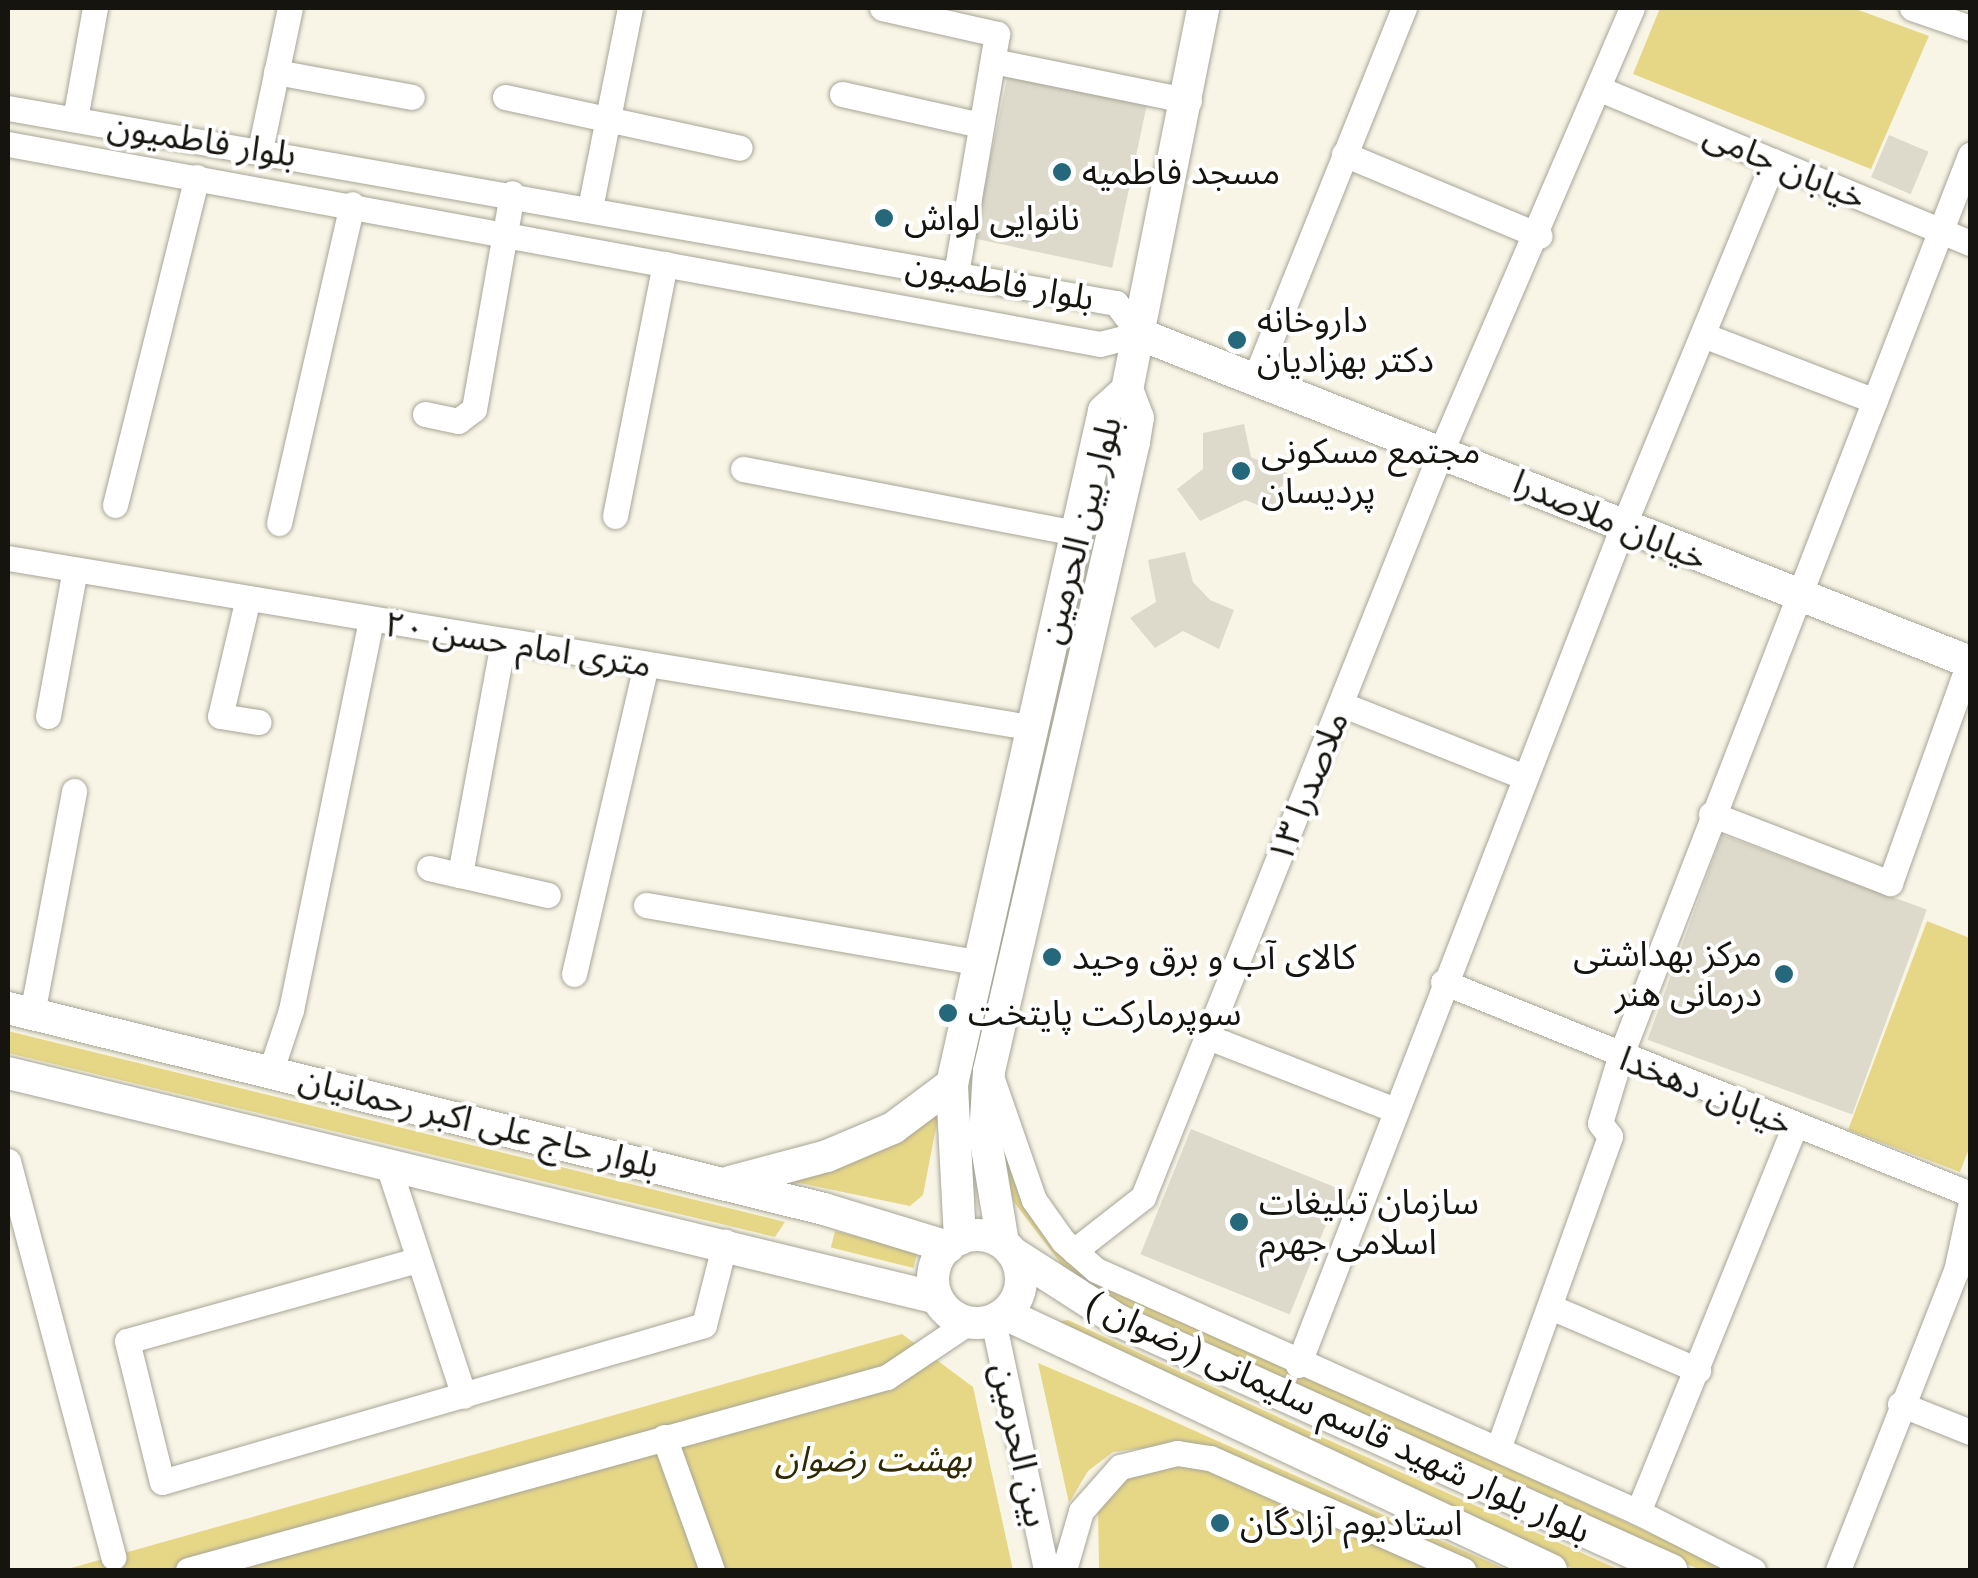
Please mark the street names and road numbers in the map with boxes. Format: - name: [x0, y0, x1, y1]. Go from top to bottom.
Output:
- street label: بلوار فاطمیون: [105, 104, 299, 176]
- street label: خیابان جامی: [1698, 113, 1872, 219]
- street label: بلوار فاطمیون: [903, 245, 1097, 319]
- street label: بلوار بین الحرمین: [1030, 412, 1130, 648]
- street label: خیابان ملاصدرا: [1507, 460, 1713, 580]
- street label: ۲۰ متری امام حسن: [382, 602, 654, 686]
- street label: ملاصدرا ۱۳: [1259, 705, 1357, 869]
- street label: خیابان دهخدا: [1613, 1037, 1799, 1145]
- street label: بلوار حاج علی اکبر رحمانیان: [295, 1057, 663, 1187]
- street label: بلوار بلوار شهید قاسم سلیمانی (رضوان ): [1081, 1282, 1597, 1552]
- street label: بین الحرمین: [982, 1359, 1058, 1531]

